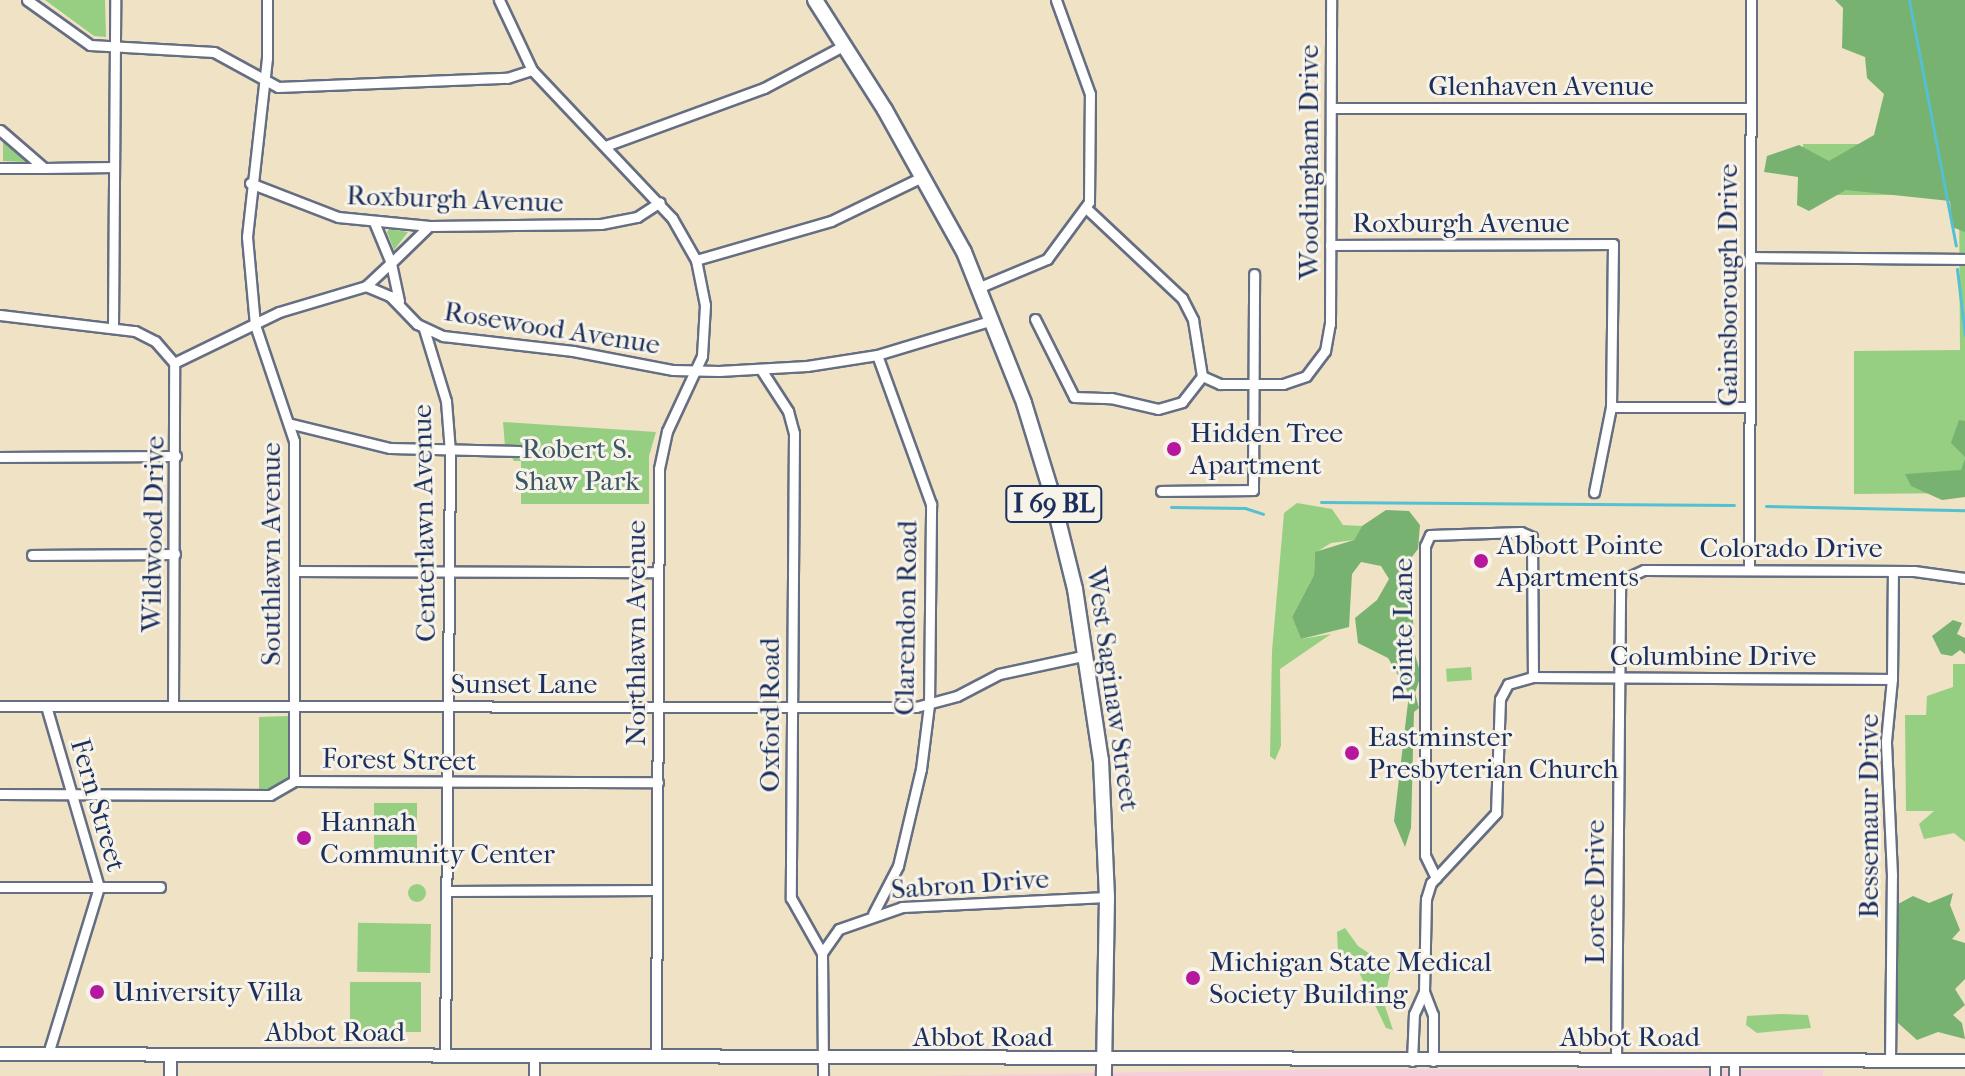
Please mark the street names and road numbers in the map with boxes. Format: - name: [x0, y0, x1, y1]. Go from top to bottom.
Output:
- street label: Woodingham Drive: [1292, 44, 1326, 280]
- street label: Glenhaven Avenue: [1428, 69, 1654, 103]
- street label: Gainsborough Drive: [1711, 164, 1745, 406]
- street label: Roxburgh Avenue: [346, 178, 564, 220]
- street label: Roxburgh Avenue: [1352, 206, 1570, 240]
- street label: Rosewood Avenue: [442, 294, 662, 362]
- street label: Centerlawn Avenue: [405, 404, 443, 642]
- street label: Wildwood Drive: [134, 435, 172, 633]
- street label: Southlawn Avenue: [254, 442, 288, 666]
- road number: I 69 BL: [1004, 482, 1104, 526]
- street label: Northlawn Avenue: [619, 520, 653, 746]
- street label: Clarendon Road: [887, 520, 925, 716]
- street label: Colorado Drive: [1699, 531, 1883, 565]
- street label: Pointe Lane: [1386, 558, 1420, 702]
- street label: West Saginaw Street: [1079, 565, 1147, 813]
- street label: Oxford Road: [753, 638, 787, 792]
- street label: Columbine Drive: [1610, 639, 1816, 673]
- street label: Sunset Lane: [451, 667, 597, 701]
- street label: Bessemaur Drive: [1852, 714, 1886, 918]
- street label: Fern Street: [63, 735, 133, 875]
- street label: Forest Street: [321, 742, 477, 778]
- street label: Loree Drive: [1578, 820, 1612, 964]
- street label: Sabron Drive: [890, 862, 1050, 906]
- street label: Abbot Road: [265, 1015, 405, 1049]
- street label: Abbot Road: [913, 1020, 1053, 1054]
- street label: Abbot Road: [1560, 1020, 1700, 1054]

